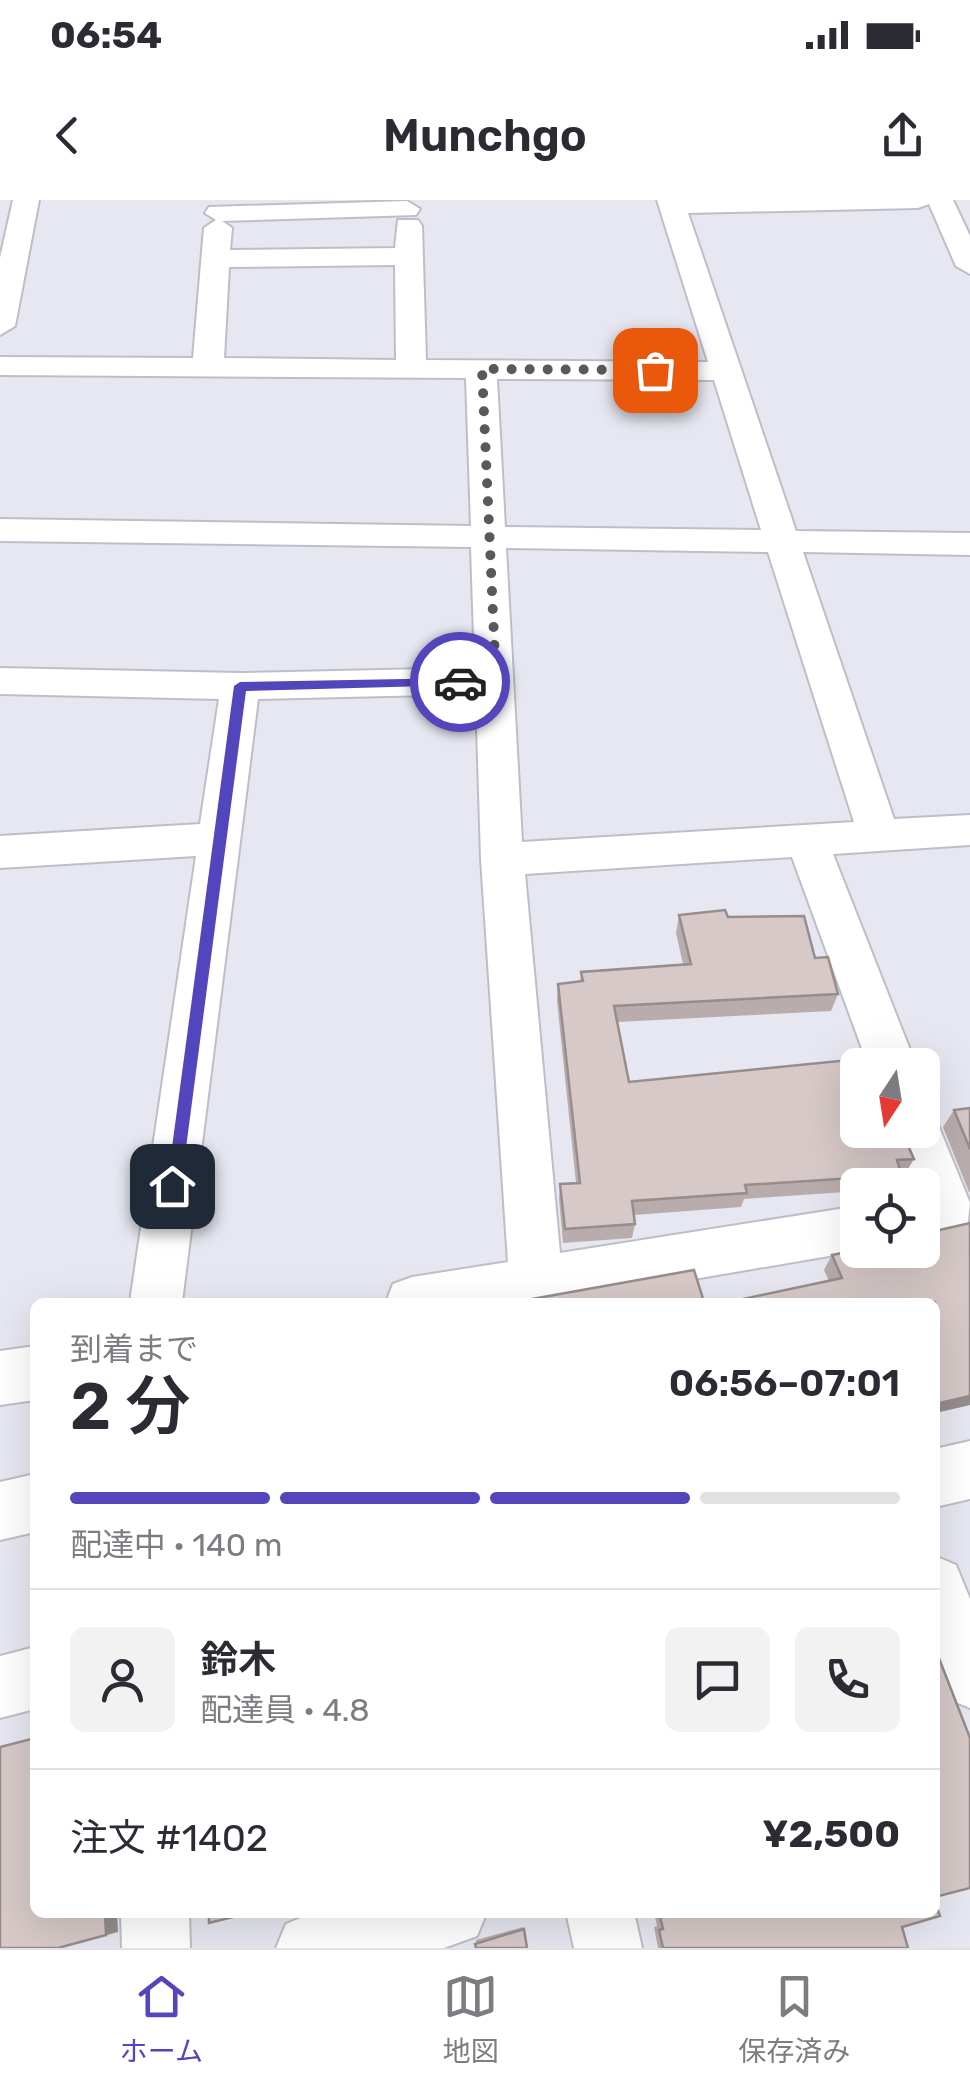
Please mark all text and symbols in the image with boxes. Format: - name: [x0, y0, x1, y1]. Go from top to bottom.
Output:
- text: 06:54: [50, 12, 162, 58]
- icon: back: [40, 108, 95, 163]
- icon: share: [875, 108, 930, 163]
- text: Munchgo: [383, 109, 587, 162]
- pin: [613, 328, 698, 413]
- icon: bag: [628, 343, 683, 398]
- courier: [410, 632, 510, 732]
- icon: car: [433, 655, 488, 710]
- north arrow: [840, 1048, 940, 1148]
- map controls: [840, 1048, 940, 1268]
- pin: [130, 1144, 215, 1229]
- icon: home: [145, 1159, 200, 1214]
- button: locate: [840, 1168, 940, 1268]
- text: 到着まで: [70, 1330, 198, 1368]
- text: 06:56–07:01: [669, 1360, 900, 1406]
- text: 2 分: [70, 1368, 191, 1445]
- text: 配達中 · 140 m: [70, 1526, 282, 1564]
- button: person: [70, 1627, 175, 1732]
- button: chat: [665, 1627, 770, 1732]
- button: phone: [795, 1627, 900, 1732]
- text: 鈴木: [200, 1637, 276, 1683]
- text: 配達員 · 4.8: [200, 1691, 370, 1729]
- text: ¥2,500: [762, 1811, 900, 1857]
- text: 注文 #1402: [70, 1815, 268, 1861]
- tab: ホーム: [120, 1969, 203, 2069]
- tab: 地図: [443, 1969, 499, 2069]
- tab: 保存済み: [738, 1969, 850, 2069]

